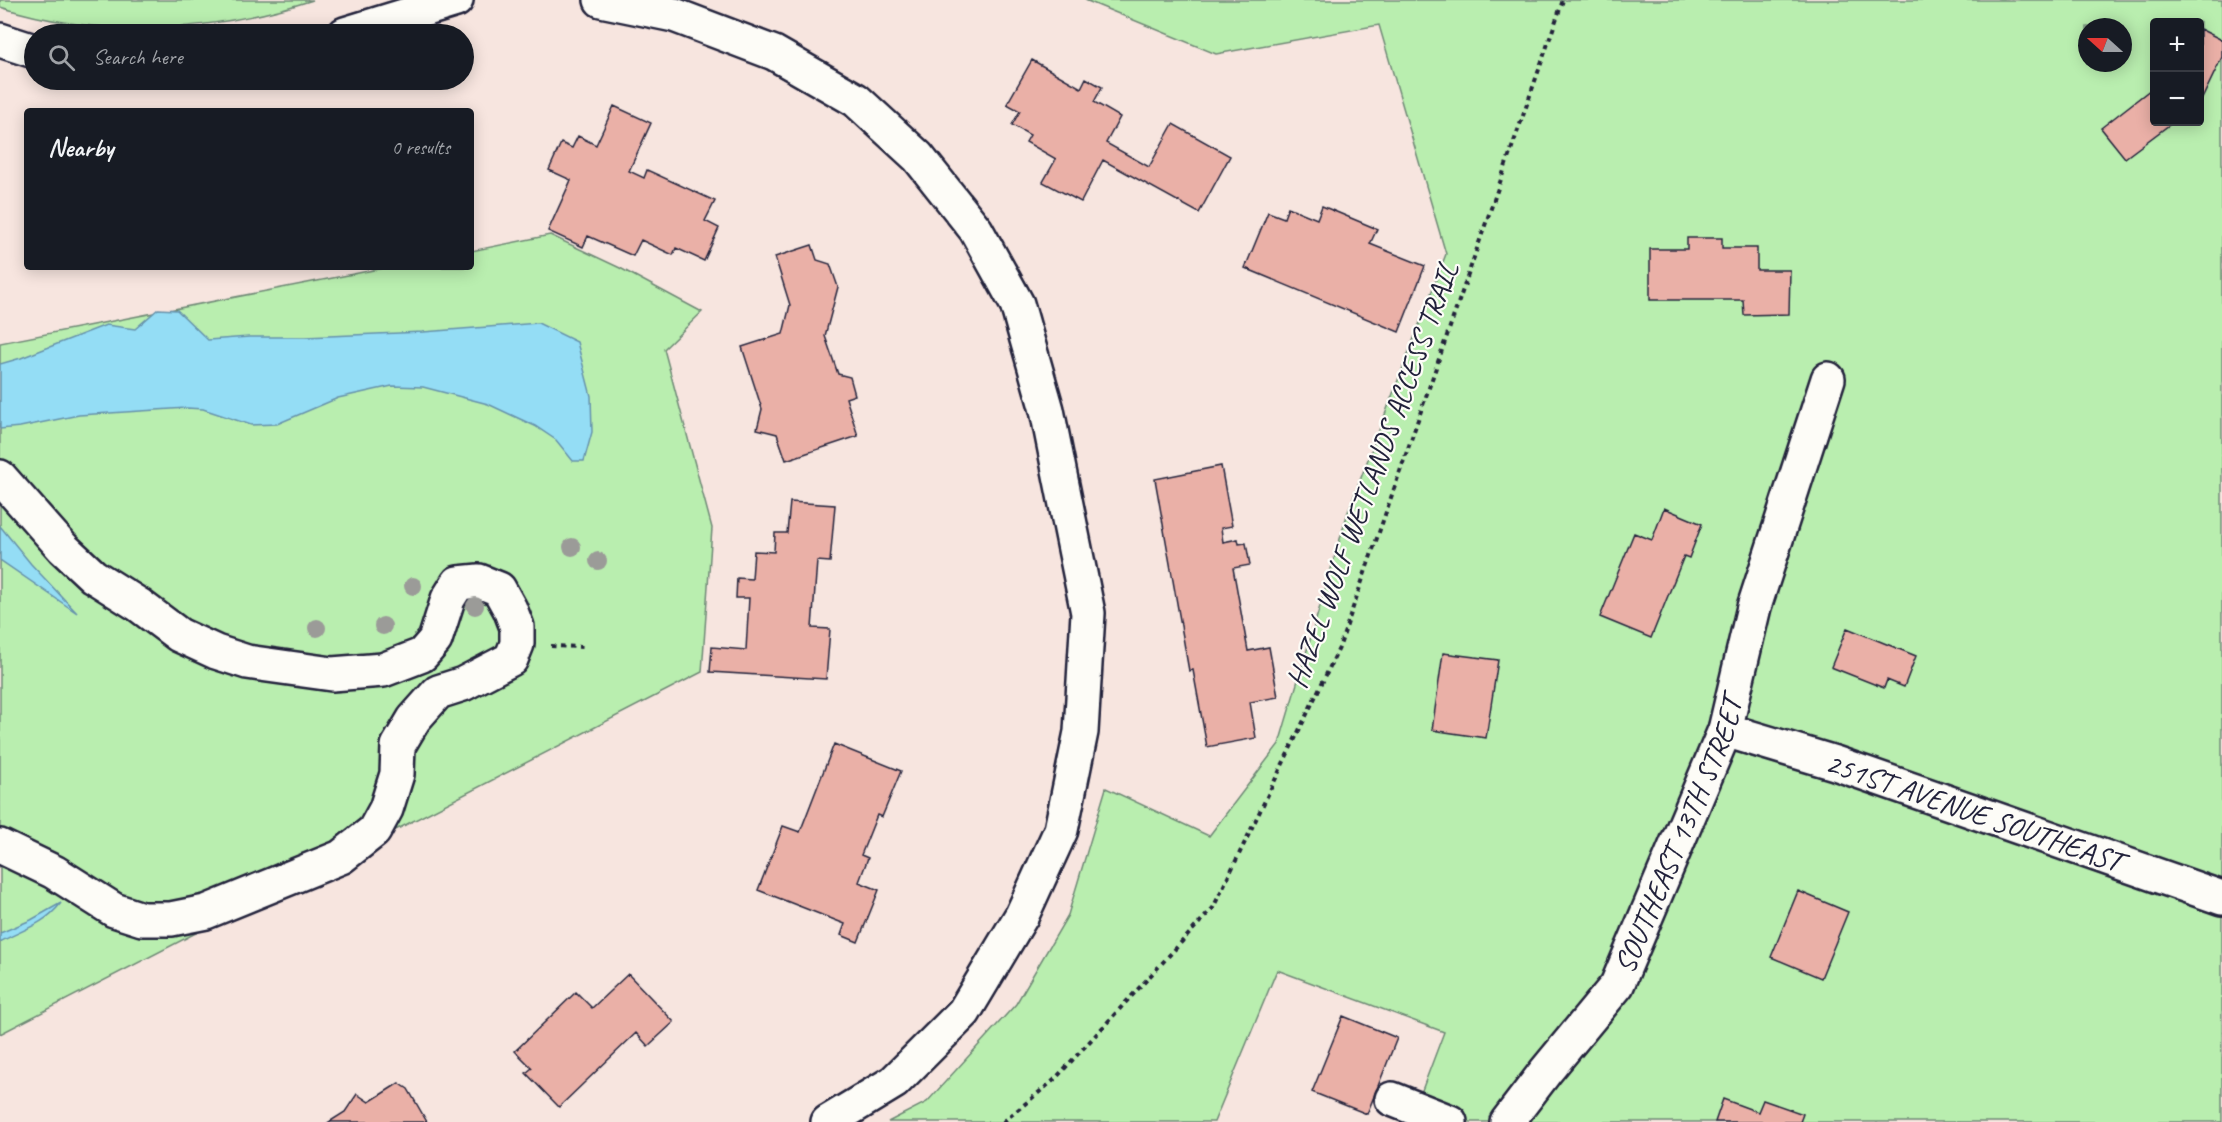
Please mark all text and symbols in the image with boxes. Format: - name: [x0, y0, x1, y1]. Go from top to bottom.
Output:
- north arrow: [2078, 18, 2132, 72]
- map controls: [2150, 18, 2204, 126]
- button: +: [2150, 18, 2204, 72]
- search box: [24, 24, 474, 90]
- icon: search: [45, 41, 78, 74]
- text: Search here: [93, 43, 183, 71]
- button: −: [2150, 72, 2204, 126]
- text: Nearby: [48, 131, 113, 164]
- text: 0 results: [391, 135, 450, 160]
- street label: HAZEL WOLF WETLANDS ACCESS TRAIL: [1277, 256, 1467, 693]
- street label: SOUTHEAST 13TH STREET: [1605, 687, 1753, 979]
- street label: 251ST AVENUE SOUTHEAST: [1821, 743, 2134, 883]

